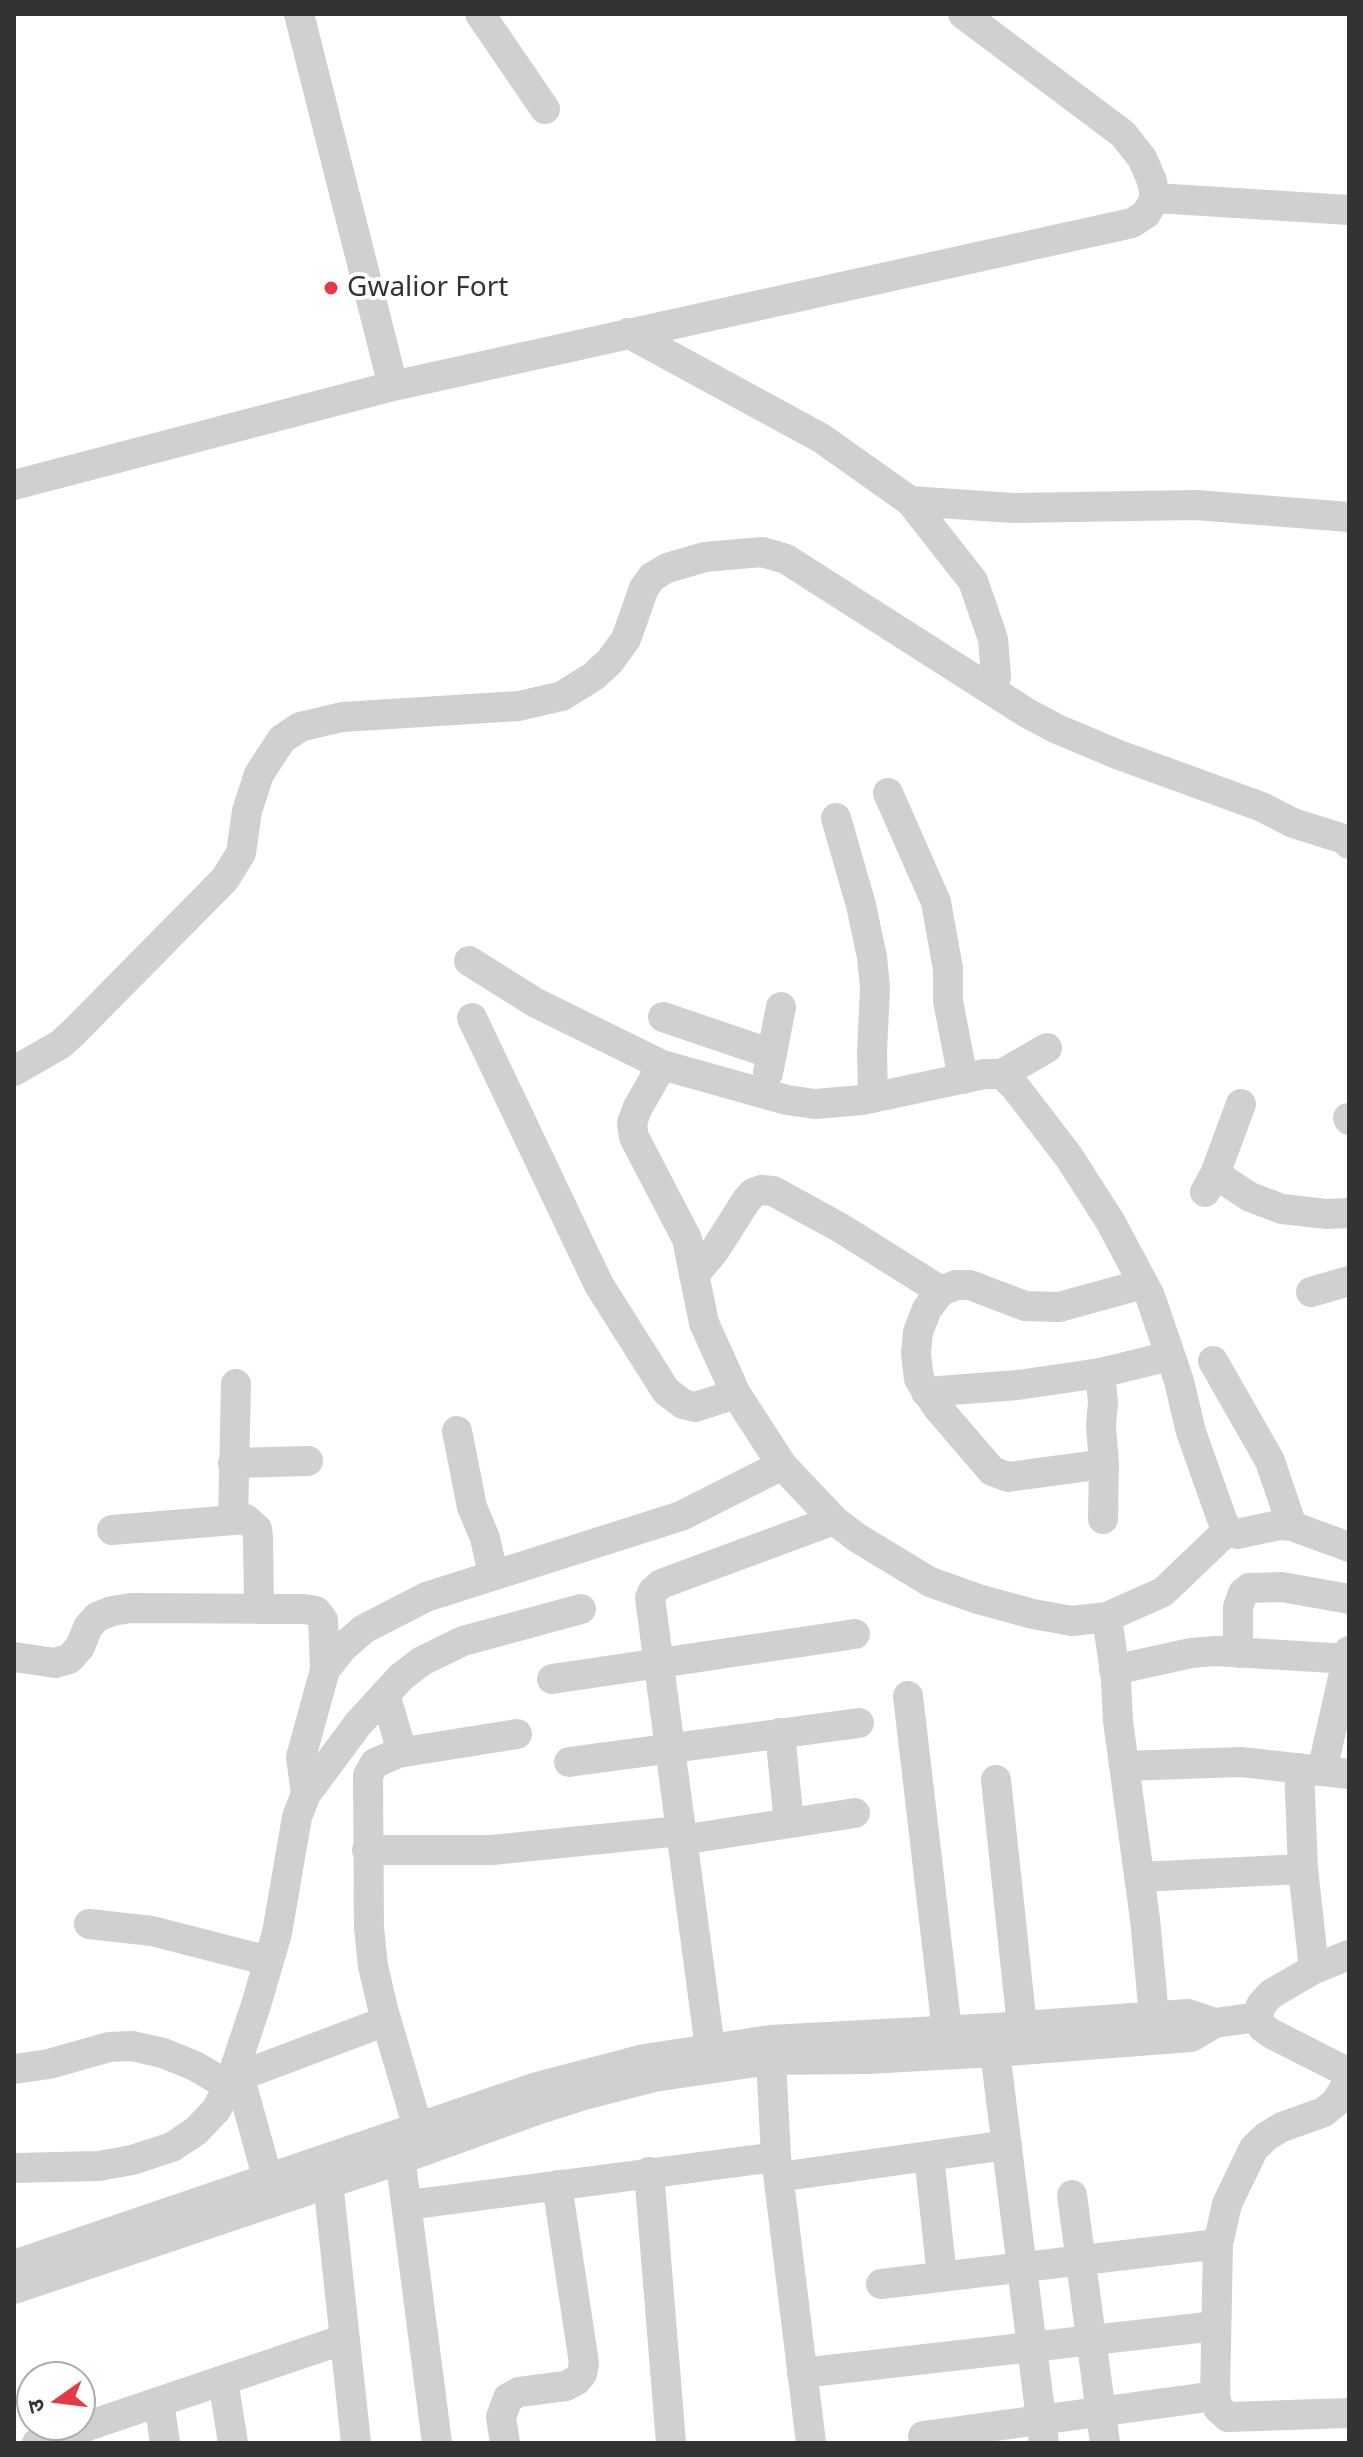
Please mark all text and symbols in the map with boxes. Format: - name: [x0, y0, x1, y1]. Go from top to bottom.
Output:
- place label: Gwalior Fort: [347, 271, 508, 305]
- marker: Gwalior Fort: [322, 279, 340, 297]
- north arrow: [16, 2361, 96, 2441]
- text: उ: [19, 2396, 51, 2416]

